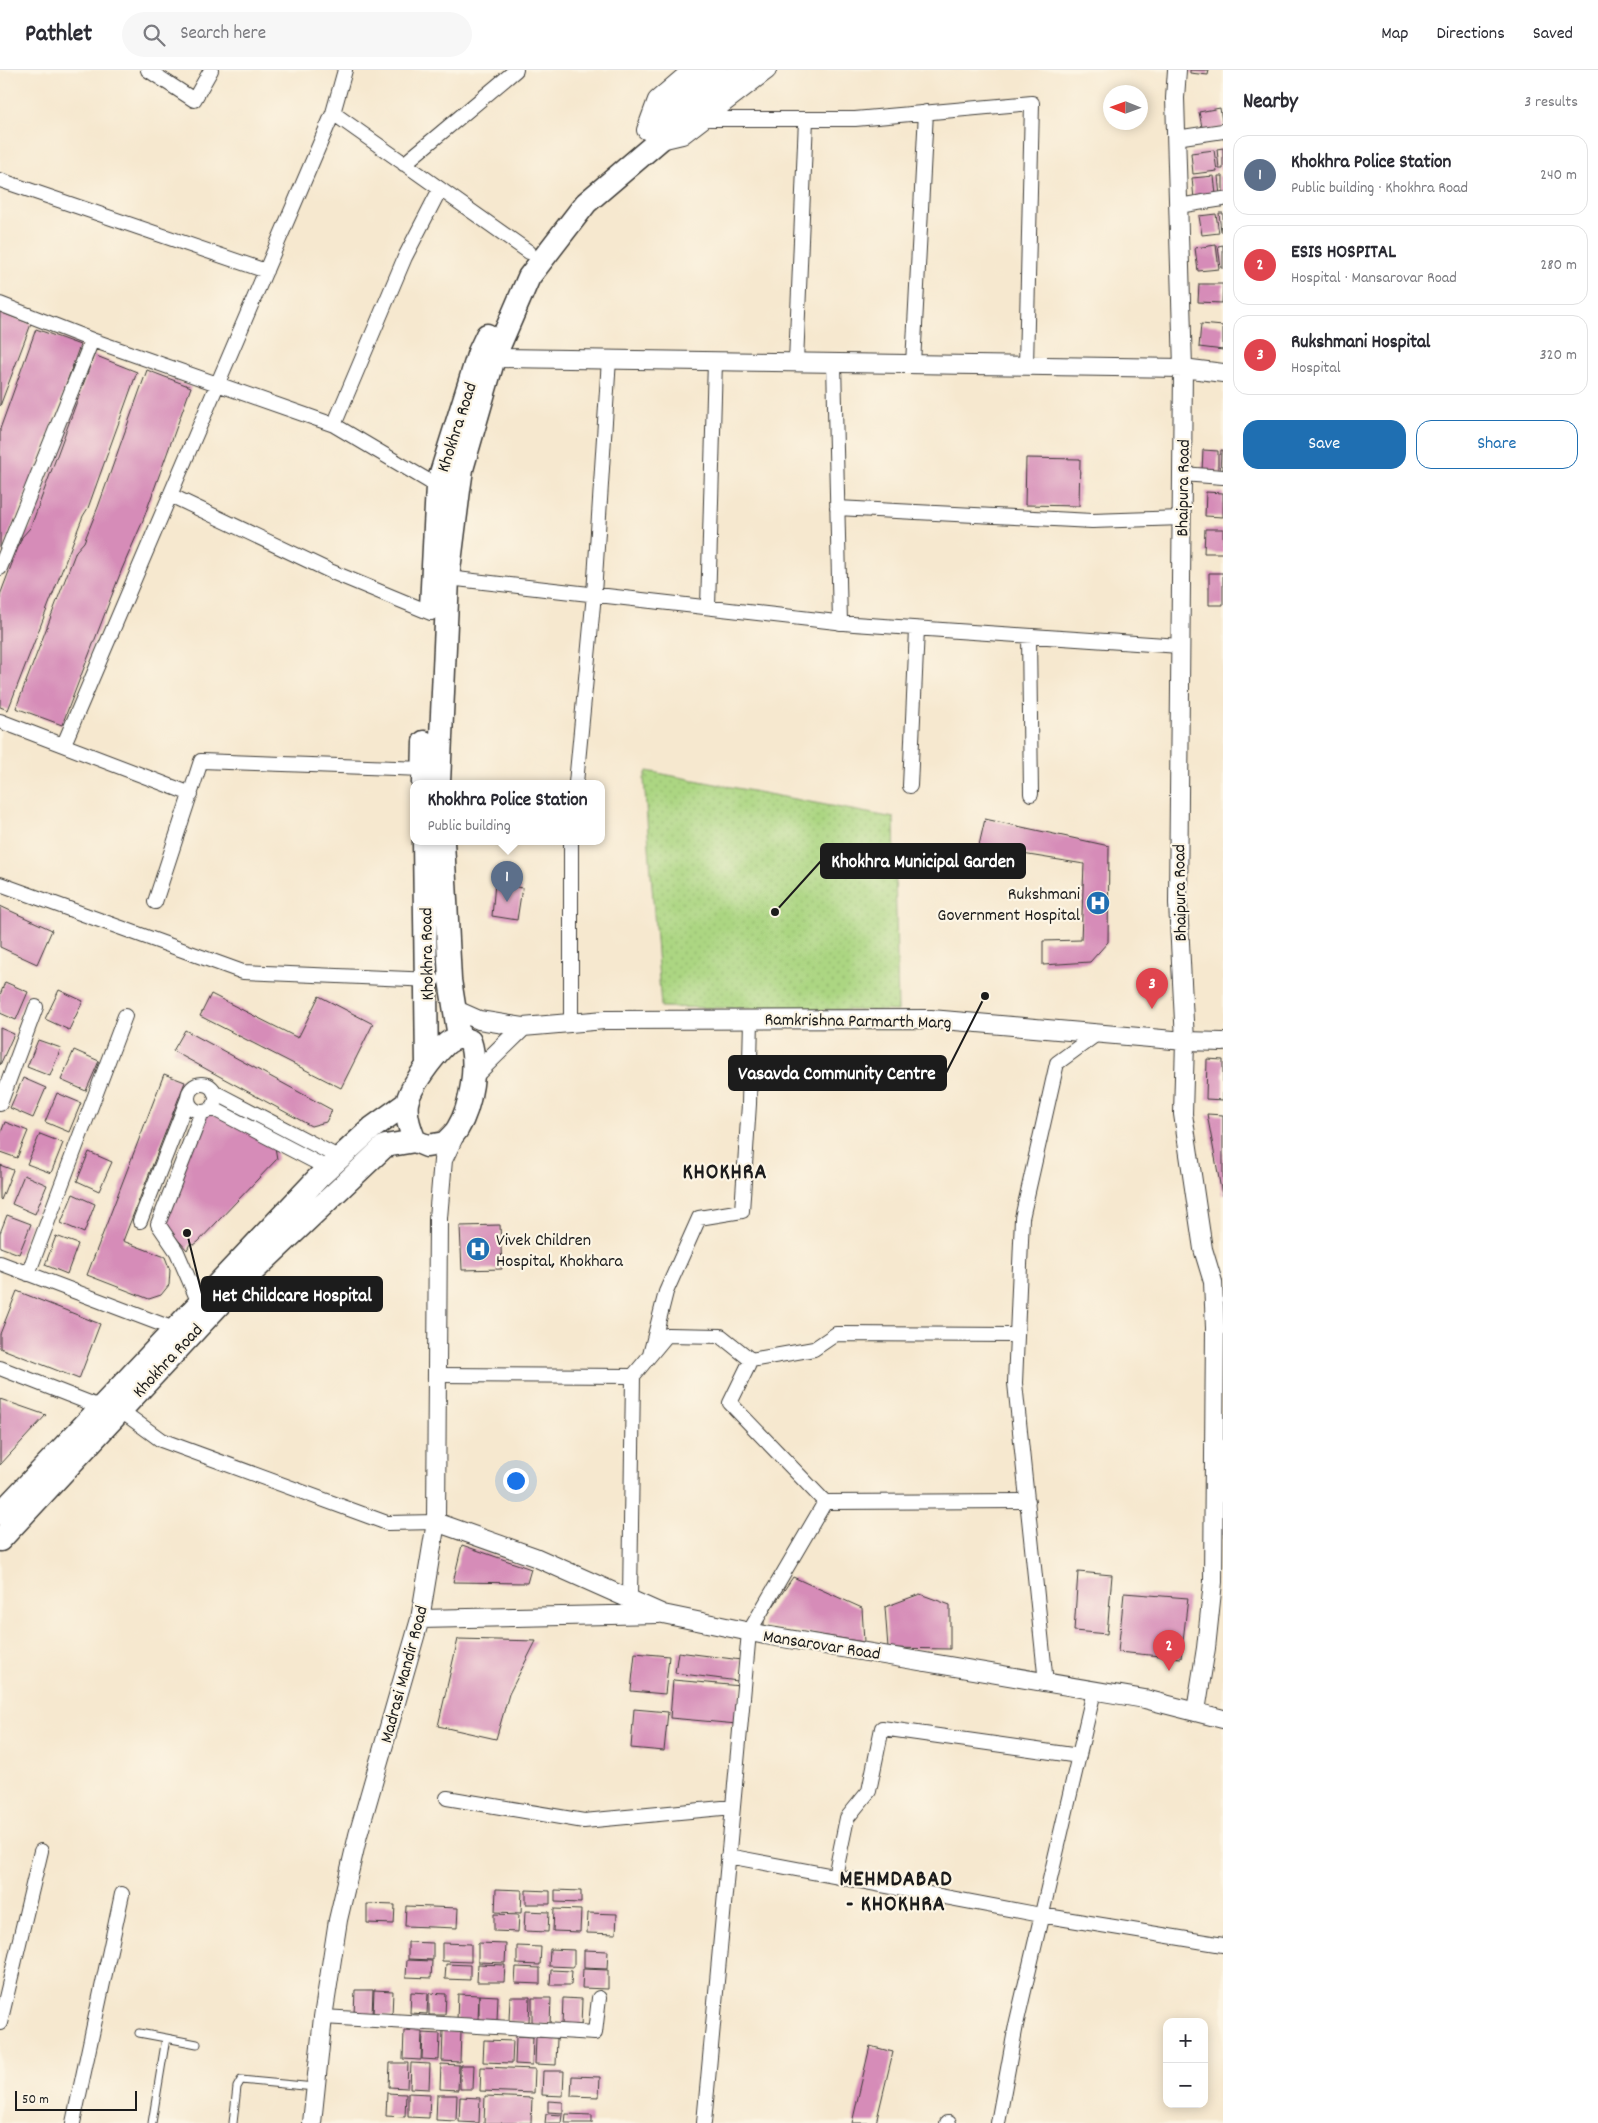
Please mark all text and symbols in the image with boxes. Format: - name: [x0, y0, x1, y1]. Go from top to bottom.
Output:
- search box: [122, 12, 472, 57]
- text: Pathlet: [25, 18, 92, 52]
- icon: search: [140, 21, 168, 49]
- text: Search here: [180, 21, 266, 48]
- text: Map: [1381, 22, 1408, 47]
- text: Directions: [1436, 22, 1505, 47]
- text: Saved: [1533, 22, 1573, 47]
- north arrow: [1103, 85, 1148, 130]
- text: Nearby: [1243, 88, 1298, 118]
- text: 3 results: [1524, 91, 1578, 114]
- text: Khokhra Police Station: [1291, 150, 1451, 177]
- text: 1: [1258, 164, 1262, 187]
- text: 240 m: [1540, 164, 1577, 187]
- text: Public building · Khokhra Road: [1291, 177, 1468, 200]
- text: ESIS HOSPITAL: [1291, 240, 1396, 267]
- text: 2: [1257, 254, 1264, 277]
- text: 280 m: [1540, 254, 1577, 277]
- text: Hospital · Mansarovar Road: [1291, 267, 1457, 290]
- text: Rukshmani Hospital: [1291, 330, 1430, 357]
- text: 3: [1256, 344, 1264, 367]
- text: 320 m: [1540, 344, 1577, 367]
- text: Hospital: [1291, 357, 1341, 380]
- street label: Khokhra Road: [432, 380, 485, 476]
- button: Save: [1243, 420, 1406, 469]
- button: Share: [1416, 420, 1578, 469]
- street label: Bhaipura Road: [1171, 439, 1198, 537]
- popup: [410, 780, 605, 845]
- text: Khokhra Police Station: [427, 788, 588, 815]
- text: Public building: [427, 815, 511, 838]
- callout: Khokhra Municipal Garden: [821, 844, 1025, 878]
- street label: Bhaipura Road: [1168, 844, 1195, 942]
- text: Khokhra Municipal Garden: [831, 850, 1015, 877]
- pin: 1: [491, 861, 523, 902]
- place label: Rukshmani Government Hospital: [937, 883, 1081, 929]
- hospital icon: Rukshmani Government Hospital: [1085, 890, 1111, 916]
- street label: Khokhra Road: [415, 907, 442, 1001]
- pin: 3: [1136, 968, 1168, 1009]
- street label: Ramkrishna Parmarth Marg: [764, 1008, 952, 1037]
- callout: Vasavda Community Centre: [729, 1056, 946, 1090]
- text: Vasavda Community Centre: [738, 1062, 936, 1089]
- district label: KHOKHRA: [682, 1158, 768, 1189]
- place label: Vivek Children Hospital, Khokhara: [496, 1229, 624, 1275]
- hospital icon: Vivek Children Hospital, Khokhara: [465, 1236, 491, 1262]
- callout: Het Childcare Hospital: [202, 1277, 382, 1311]
- text: Het Childcare Hospital: [212, 1284, 372, 1311]
- street label: Khokhra Road: [128, 1319, 210, 1404]
- your location: [503, 1468, 529, 1494]
- street label: Madrasi Mandir Road: [375, 1603, 436, 1746]
- street label: Mansarovar Road: [761, 1625, 882, 1668]
- pin: 2: [1153, 1630, 1185, 1671]
- district label: MEHMDABAD - KHOKHRA: [839, 1865, 953, 1921]
- map controls: [1163, 2018, 1208, 2108]
- button: +: [1163, 2018, 1208, 2063]
- button: −: [1163, 2063, 1208, 2108]
- scale bar: [15, 2088, 138, 2111]
- text: 50 m: [22, 2090, 49, 2110]

